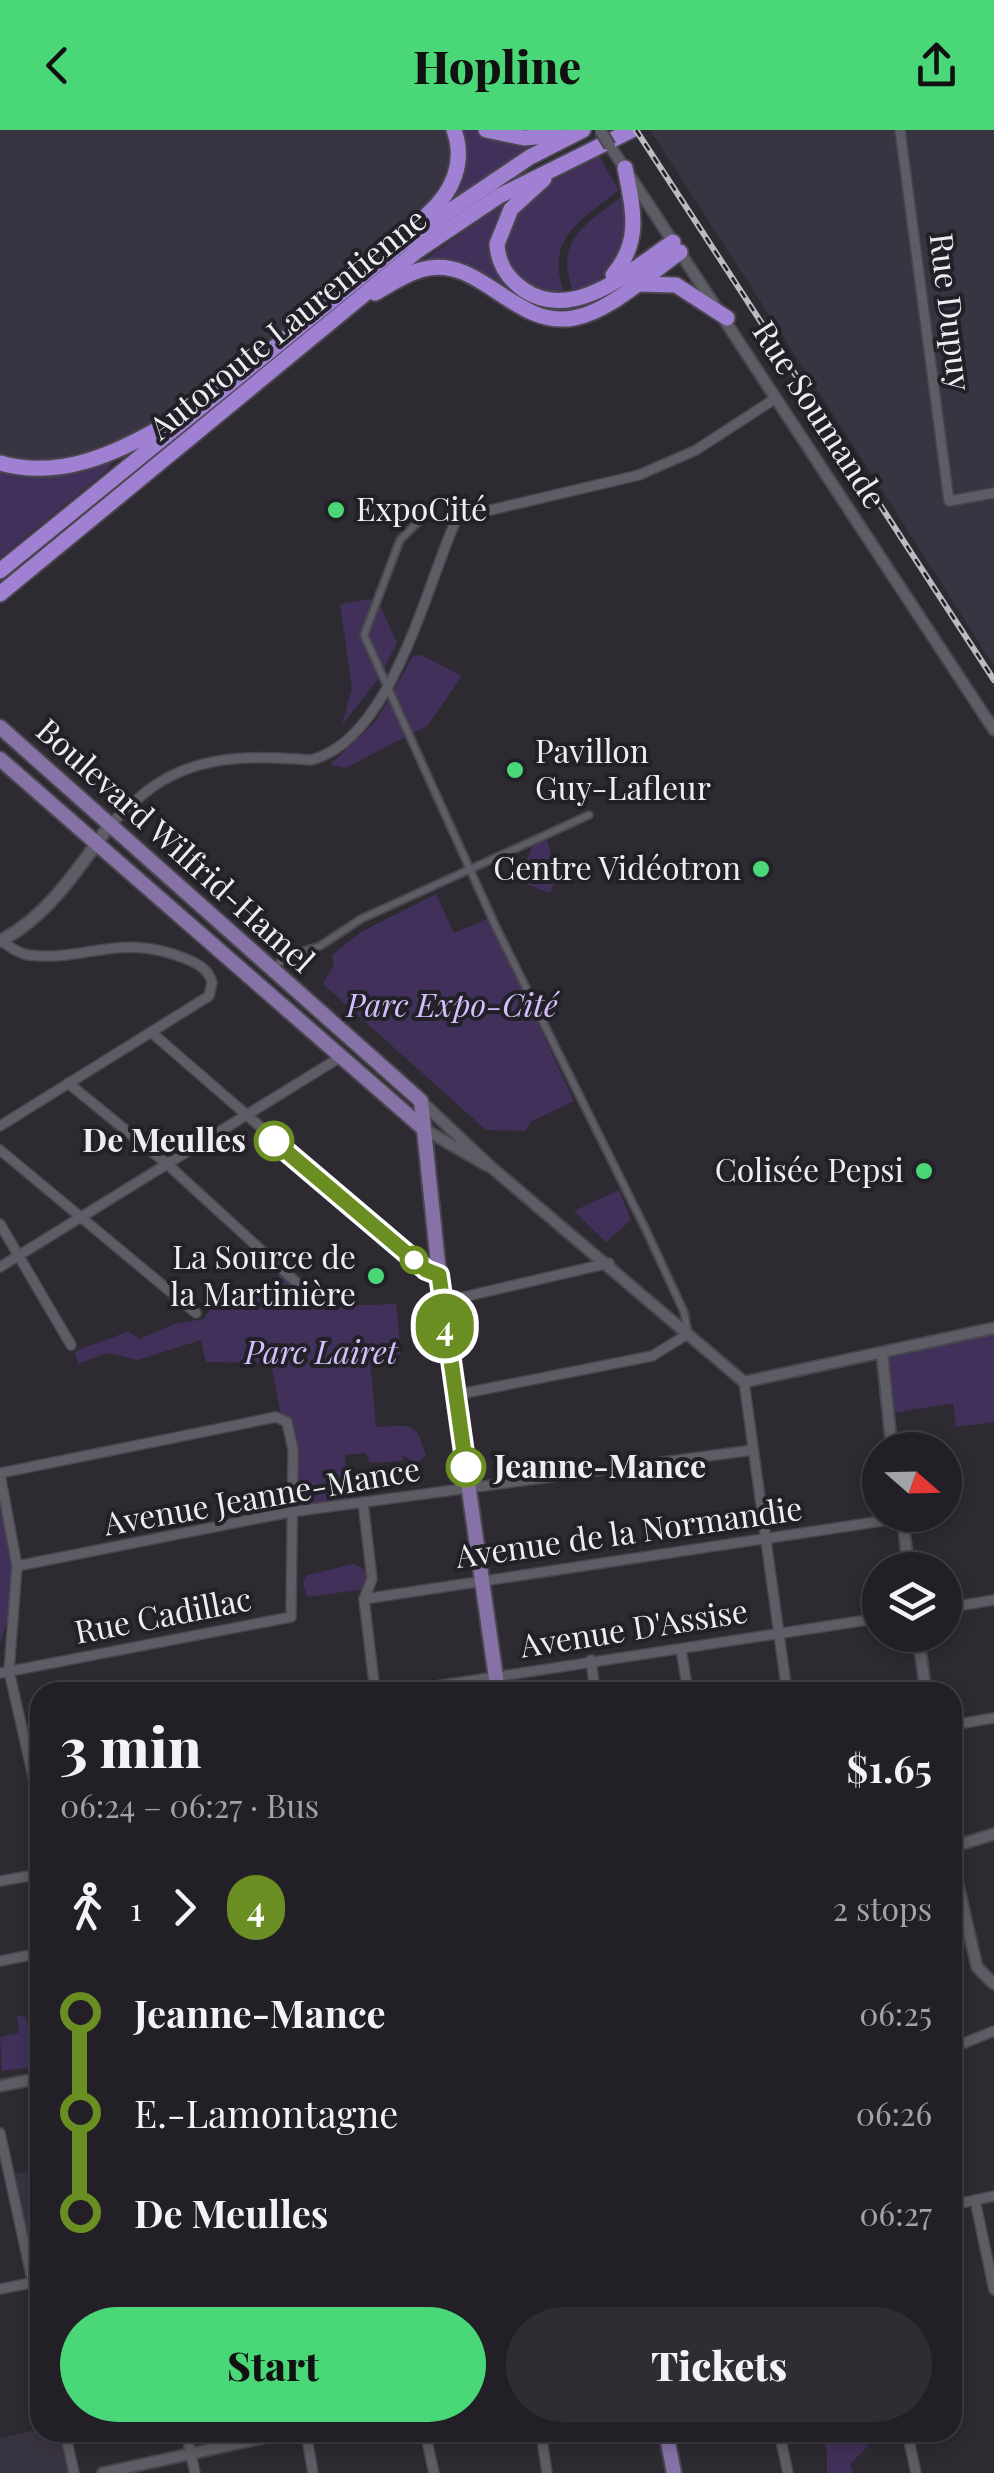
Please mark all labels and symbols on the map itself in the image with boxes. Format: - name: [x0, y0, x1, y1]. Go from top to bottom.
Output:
- street label: Autoroute Laurentienne: [138, 197, 434, 448]
- street label: Rue Dupuy: [921, 230, 983, 393]
- street label: Rue Soumande: [744, 312, 898, 516]
- place label: ExpoCité: [356, 486, 487, 529]
- marker: ExpoCité: [325, 499, 347, 521]
- street label: Boulevard Wilfrid-Hamel: [28, 708, 325, 981]
- place label: Pavillon Guy-Lafleur: [535, 728, 711, 808]
- marker: Pavillon Guy-Lafleur: [504, 759, 526, 781]
- place label: Centre Vidéotron: [493, 845, 741, 888]
- marker: Centre Vidéotron: [750, 858, 772, 880]
- park label: Parc Expo-Cité: [344, 982, 560, 1025]
- place label: De Meulles: [82, 1117, 246, 1160]
- marker: De Meulles: [255, 1122, 293, 1160]
- place label: Colisée Pepsi: [715, 1147, 904, 1190]
- marker: Colisée Pepsi: [913, 1160, 935, 1182]
- place label: La Source de la Martinière: [170, 1234, 356, 1314]
- unlabelled marker: [401, 1247, 427, 1273]
- marker: La Source de la Martinière: [365, 1265, 387, 1287]
- line badge: 4: [412, 1294, 478, 1358]
- park label: Parc Lairet: [243, 1329, 399, 1372]
- north arrow: [862, 1432, 962, 1532]
- place label: Jeanne-Mance: [493, 1443, 706, 1486]
- street label: Avenue Jeanne-Mance: [99, 1446, 423, 1544]
- marker: Jeanne-Mance: [447, 1448, 485, 1486]
- street label: Avenue de la Normandie: [452, 1485, 805, 1576]
- street label: Rue Cadillac: [70, 1575, 255, 1652]
- street label: Avenue D'Assise: [516, 1587, 750, 1666]

